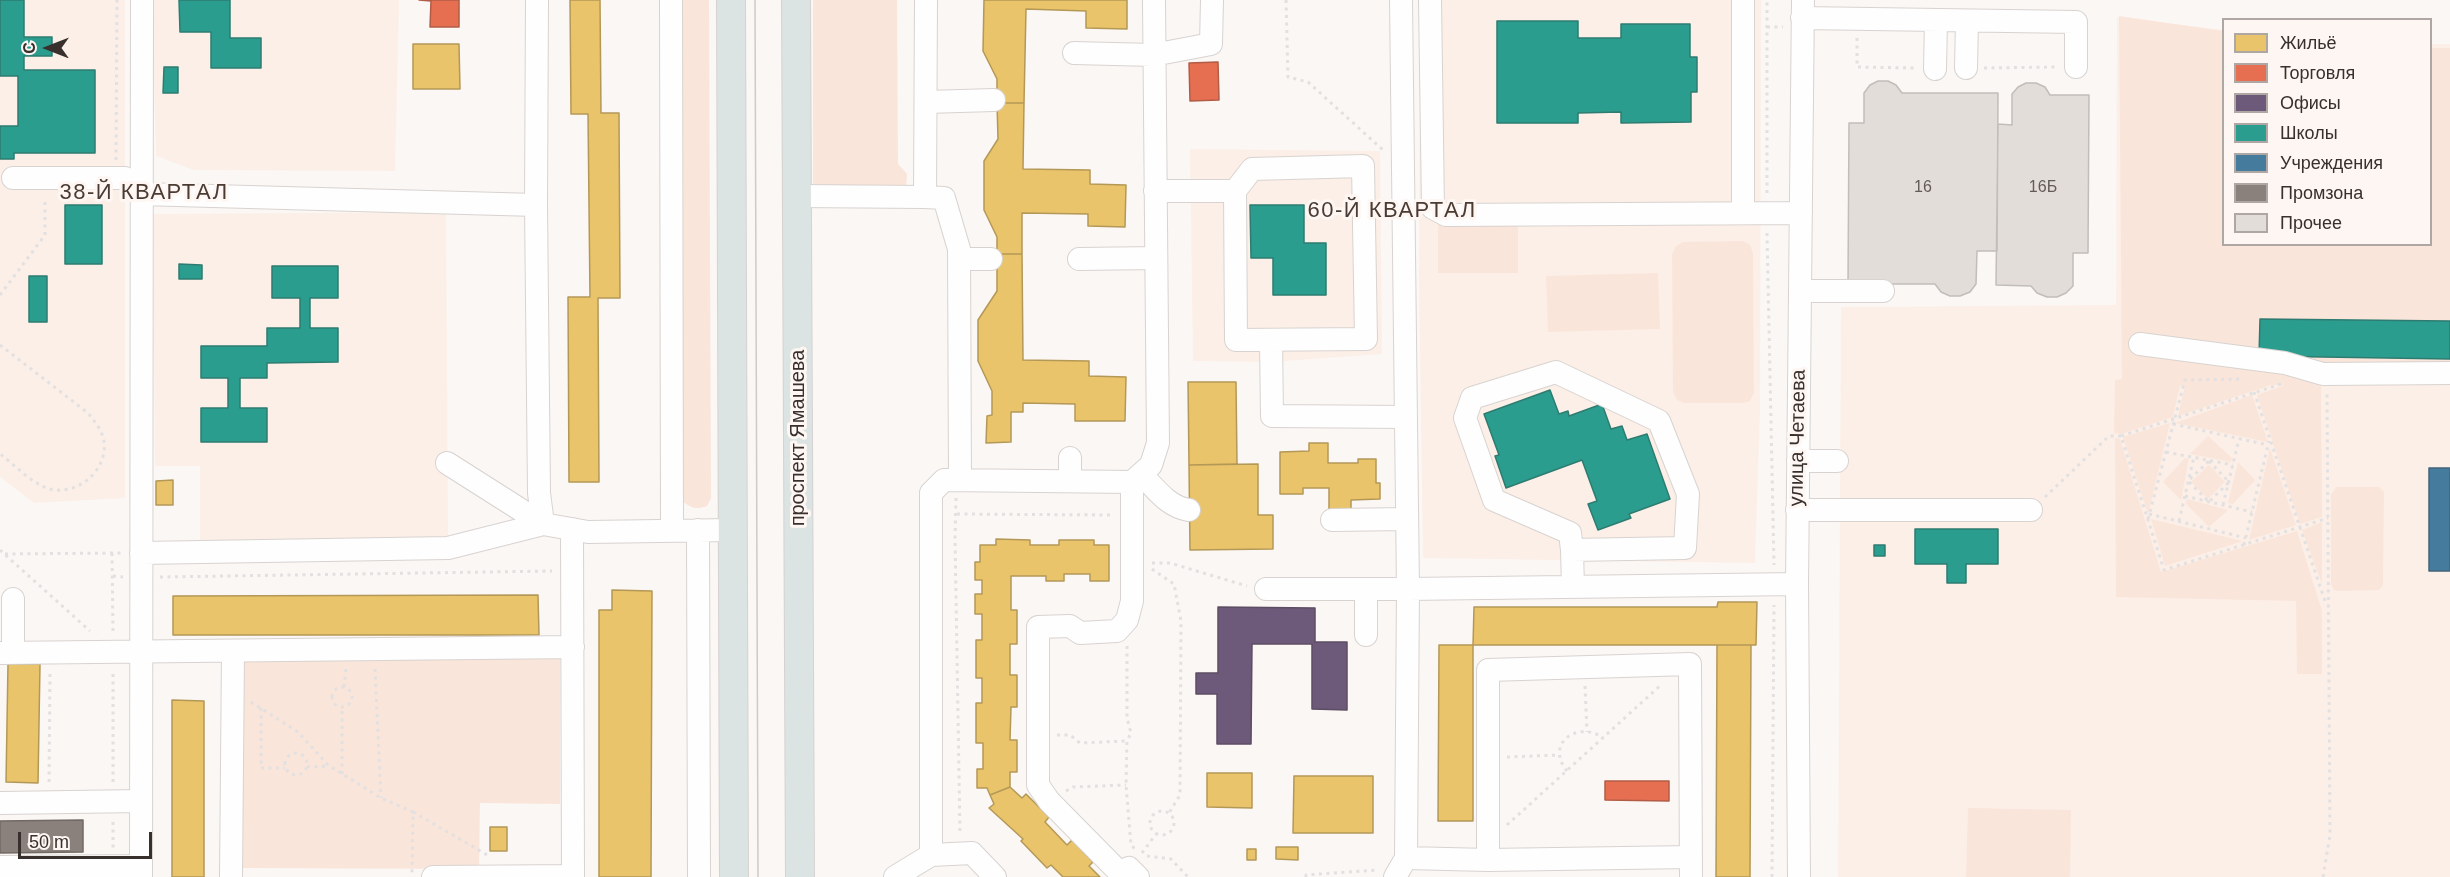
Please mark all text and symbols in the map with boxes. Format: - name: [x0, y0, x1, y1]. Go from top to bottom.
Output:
- north arrow: [18, 18, 78, 78]
- legend: [2222, 18, 2432, 246]
- text: Жильё: [2280, 33, 2337, 53]
- text: С: [21, 42, 38, 54]
- text: Торговля: [2280, 63, 2355, 83]
- text: Офисы: [2280, 93, 2341, 113]
- text: Школы: [2280, 123, 2338, 143]
- text: Учреждения: [2280, 153, 2383, 173]
- house number: 16: [1914, 178, 1932, 198]
- house number: 16Б: [2029, 178, 2057, 198]
- district label: 38-Й КВАРТАЛ: [59, 180, 229, 206]
- text: Промзона: [2280, 183, 2363, 203]
- district label: 60-Й КВАРТАЛ: [1307, 198, 1477, 224]
- text: Прочее: [2280, 213, 2342, 233]
- street label: проспект Ямашева: [786, 350, 810, 526]
- street label: улица Четаева: [1785, 369, 1811, 507]
- scale bar: [21, 820, 154, 858]
- text: 50 m: [29, 832, 69, 852]

